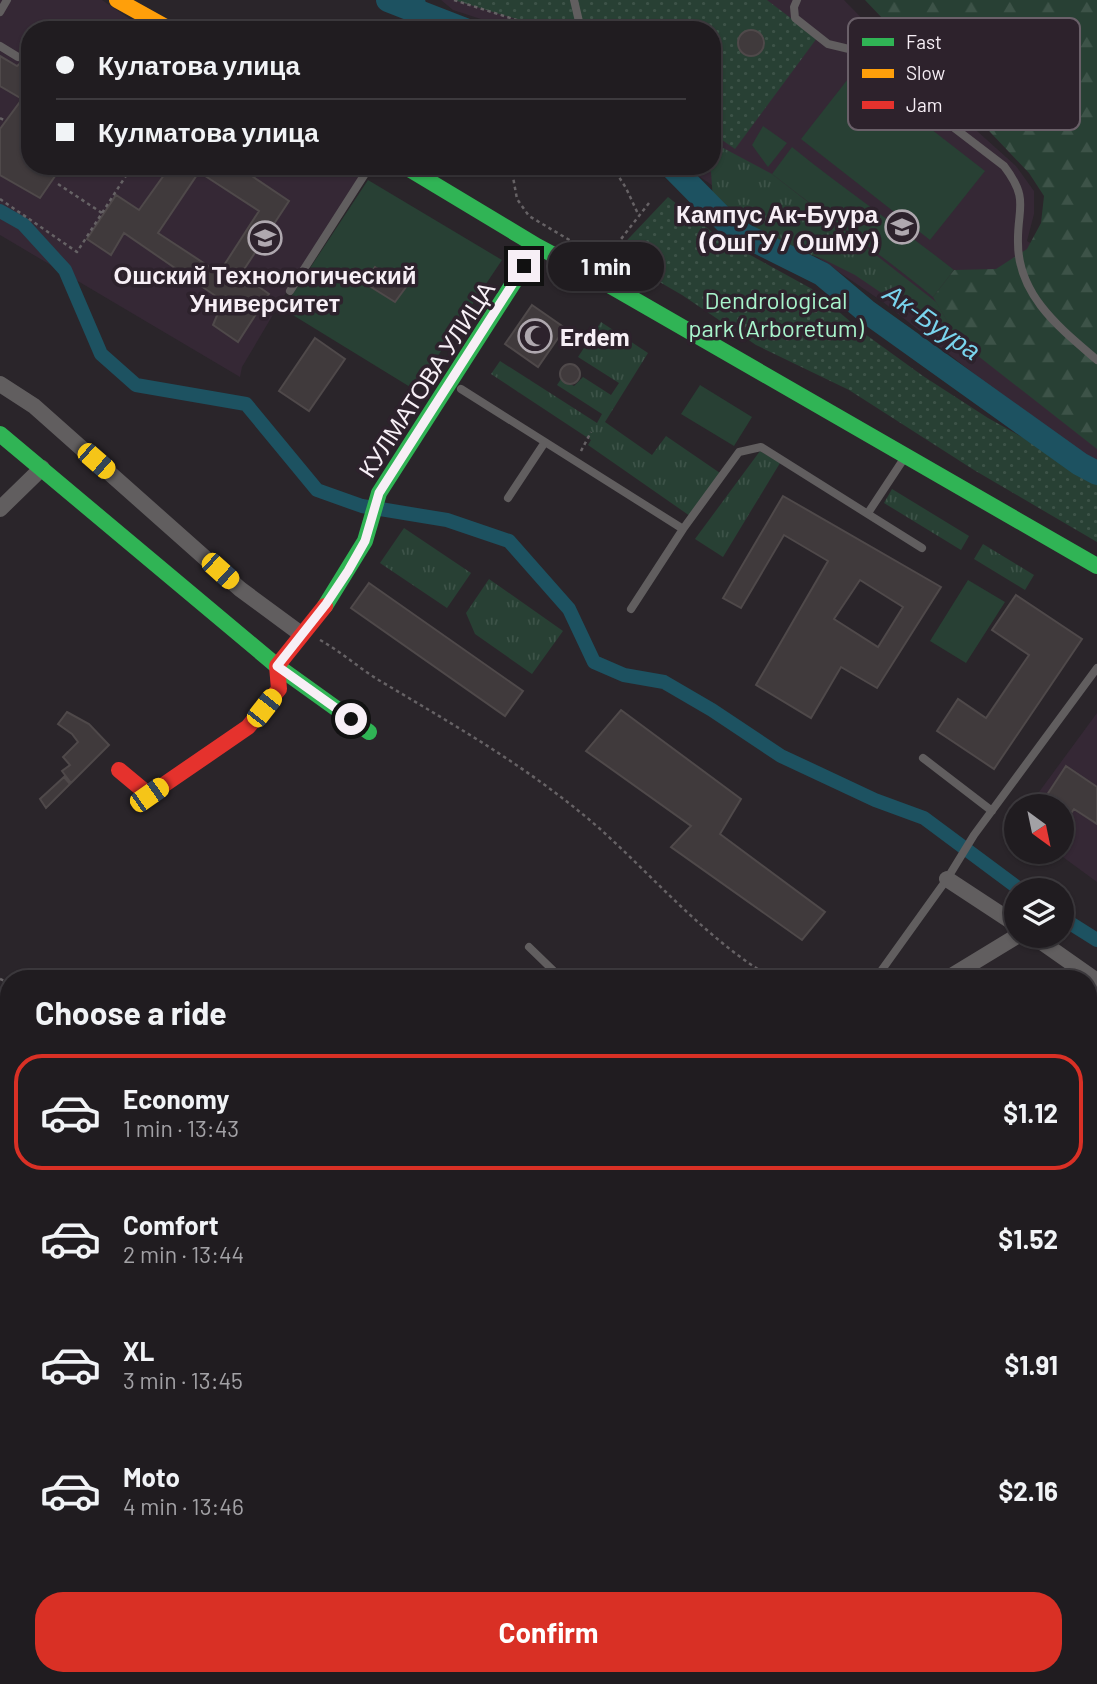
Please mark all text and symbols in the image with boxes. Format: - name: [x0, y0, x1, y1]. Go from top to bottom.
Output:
- legend: [848, 18, 1080, 130]
- text: Fast: [906, 30, 942, 53]
- text: Кулатова улица: [98, 49, 300, 80]
- text: Slow: [906, 61, 945, 84]
- text: Jam: [906, 93, 942, 116]
- text: Кулматова улица: [98, 116, 319, 147]
- place label: Кампус Ак-Буура (ОшГУ / ОшМУ): [676, 199, 879, 256]
- school or university icon: Кампус Ак-Буура (ОшГУ / ОшМУ): [883, 208, 921, 246]
- school or university icon: Ошский Технологический Университет: [246, 219, 284, 257]
- callout: 1 min: [548, 242, 664, 290]
- route end: [508, 250, 540, 282]
- text: 1 min: [581, 252, 631, 280]
- place label: Ошский Технологический Университет: [114, 260, 416, 317]
- street label: КУЛМАТОВА УЛИЦА: [352, 275, 500, 483]
- water label: Ак-Буура: [877, 275, 987, 365]
- park label: Dendrological park (Arboretum): [688, 285, 865, 342]
- mosque icon: Erdem: [516, 317, 554, 355]
- place label: Erdem: [560, 322, 630, 351]
- car: [74, 439, 119, 483]
- car: [198, 549, 243, 593]
- car: [243, 685, 286, 731]
- route start: [335, 703, 367, 735]
- car: [126, 774, 173, 816]
- north arrow: [1004, 794, 1074, 864]
- map controls: [1004, 794, 1074, 948]
- button: layers: [1004, 878, 1074, 948]
- text: Choose a ride: [35, 993, 227, 1031]
- icon: car: [39, 1081, 102, 1144]
- text: Economy: [123, 1083, 229, 1114]
- text: $1.12: [1003, 1097, 1058, 1128]
- text: 1 min · 13:43: [123, 1114, 239, 1142]
- icon: car: [39, 1207, 102, 1270]
- text: Comfort: [123, 1209, 219, 1240]
- text: $1.52: [998, 1223, 1058, 1254]
- text: 2 min · 13:44: [123, 1240, 244, 1268]
- icon: car: [39, 1333, 102, 1396]
- text: XL: [123, 1335, 154, 1366]
- text: $1.91: [1004, 1349, 1058, 1380]
- text: 3 min · 13:45: [123, 1366, 243, 1394]
- icon: car: [39, 1459, 102, 1522]
- text: Moto: [123, 1461, 180, 1492]
- text: $2.16: [998, 1475, 1058, 1506]
- text: 4 min · 13:46: [123, 1492, 244, 1520]
- button: Confirm: [35, 1592, 1062, 1672]

